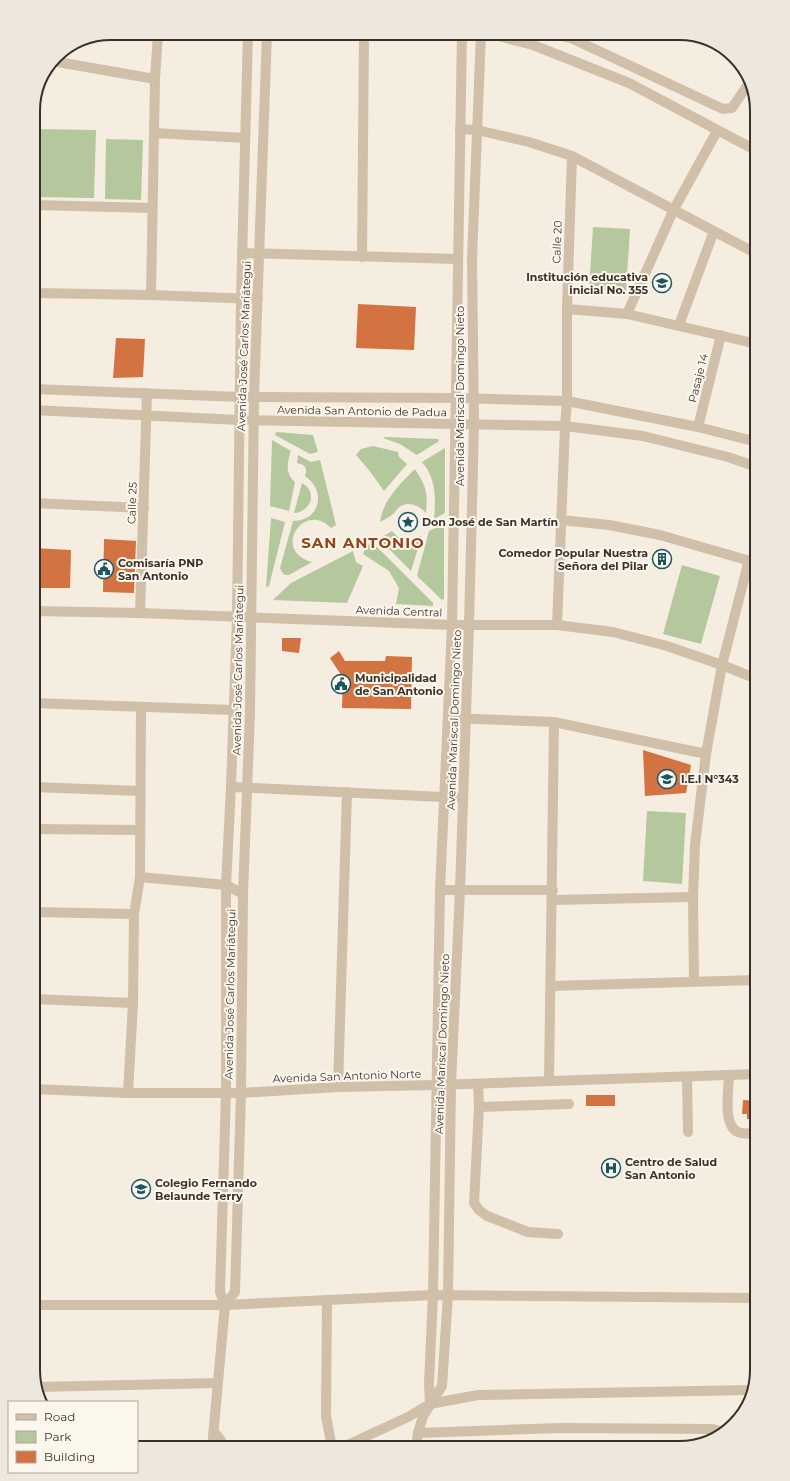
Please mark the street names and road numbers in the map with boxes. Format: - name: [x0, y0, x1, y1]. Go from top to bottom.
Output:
- street label: Calle 20: [549, 220, 565, 264]
- street label: Avenida José Carlos Mariátegui: [234, 260, 254, 432]
- street label: Avenida Mariscal Domingo Nieto: [453, 306, 467, 486]
- street label: Pasaje 14: [685, 351, 711, 404]
- street label: Avenida San Antonio de Padua: [277, 403, 447, 419]
- street label: Calle 25: [124, 482, 140, 524]
- street label: Avenida José Carlos Mariátegui: [230, 584, 246, 755]
- street label: Avenida Central: [355, 602, 443, 620]
- street label: Avenida Mariscal Domingo Nieto: [444, 629, 464, 810]
- street label: Avenida José Carlos Mariátegui: [222, 908, 238, 1079]
- street label: Avenida Mariscal Domingo Nieto: [432, 953, 452, 1134]
- street label: Avenida San Antonio Norte: [272, 1066, 422, 1086]

